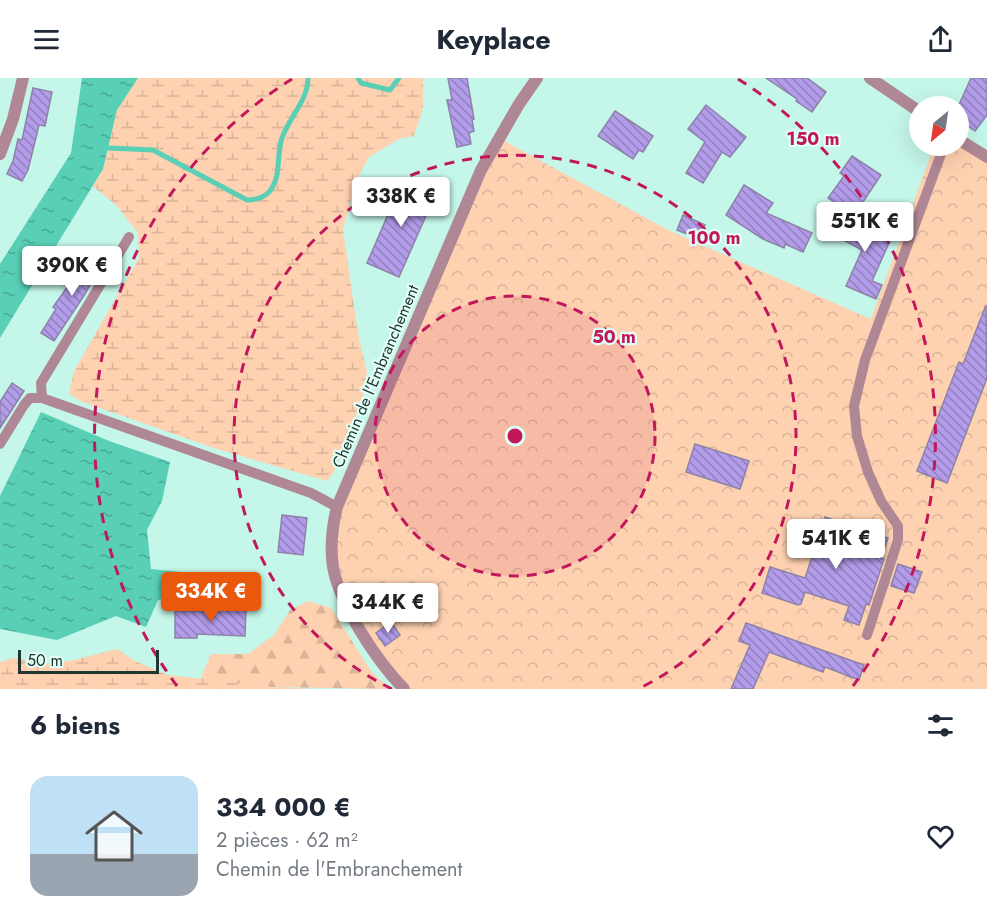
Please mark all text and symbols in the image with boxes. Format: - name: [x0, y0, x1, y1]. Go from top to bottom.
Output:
- text: Keyplace: [436, 20, 551, 59]
- icon: menu: [30, 23, 63, 56]
- icon: share: [924, 23, 957, 56]
- north arrow: [909, 96, 969, 156]
- map controls: [909, 96, 969, 156]
- text: 150 m: [787, 126, 839, 152]
- pin: 338K €: [352, 177, 450, 228]
- text: 338K €: [366, 182, 436, 211]
- pin: 551K €: [816, 202, 914, 253]
- text: 551K €: [830, 207, 900, 236]
- text: 100 m: [687, 225, 741, 251]
- pin: 390K €: [23, 246, 121, 297]
- text: 390K €: [36, 251, 108, 280]
- street label: Chemin de l'Embranchement: [326, 281, 425, 471]
- text: 50 m: [592, 324, 636, 350]
- centre of rings: [505, 426, 525, 446]
- pin: 541K €: [787, 519, 885, 570]
- text: 541K €: [801, 524, 871, 553]
- pin: 334K €: [162, 572, 260, 623]
- text: 334K €: [175, 577, 247, 606]
- pin: 344K €: [339, 583, 437, 634]
- text: 344K €: [351, 588, 425, 617]
- scale bar: [18, 647, 159, 674]
- text: 50 m: [27, 649, 63, 672]
- text: 6 biens: [30, 706, 120, 744]
- icon: filters: [924, 709, 957, 742]
- text: 334 000 €: [216, 788, 351, 826]
- icon: home: [78, 800, 150, 872]
- icon: heart: [924, 820, 957, 853]
- text: 2 pièces · 62 m²: [216, 826, 358, 855]
- text: Chemin de l'Embranchement: [216, 855, 462, 884]

